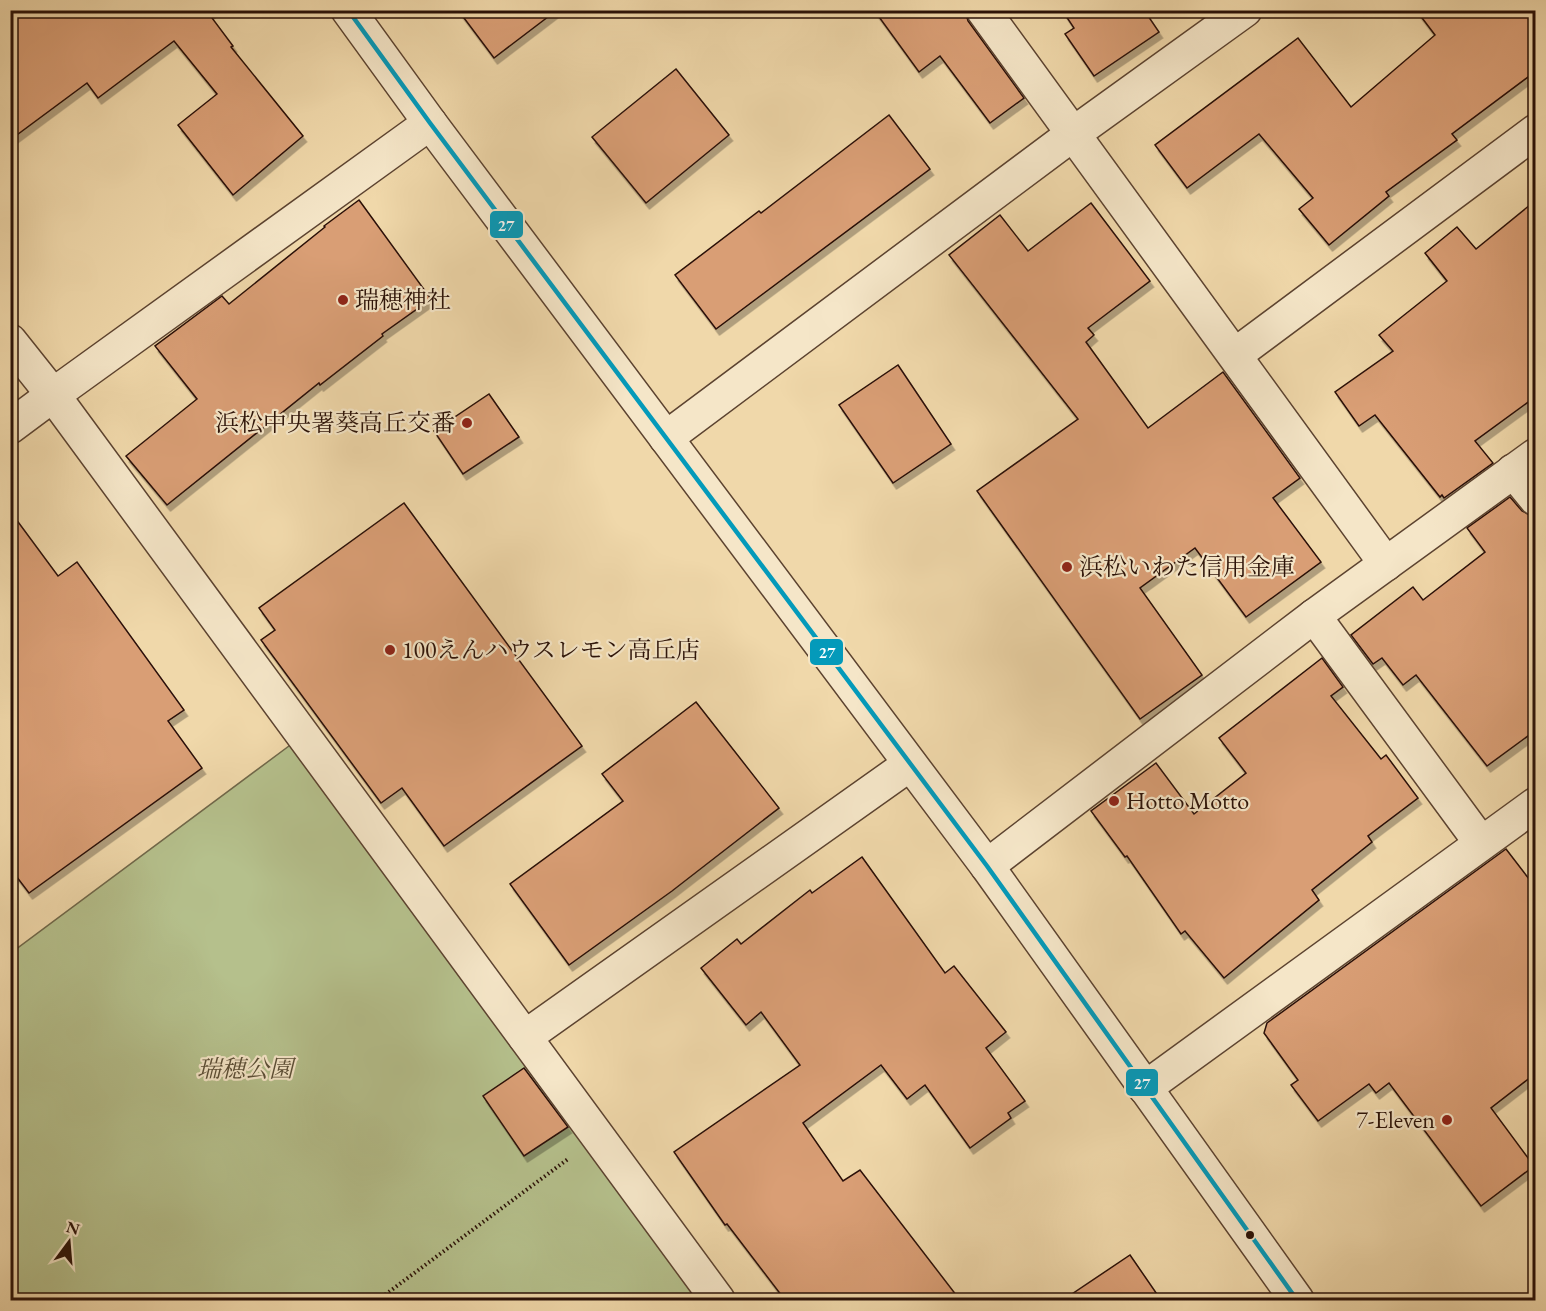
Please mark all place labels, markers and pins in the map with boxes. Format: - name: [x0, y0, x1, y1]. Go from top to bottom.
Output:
- place label: 瑞穂神社: [355, 284, 451, 315]
- marker: 瑞穂神社: [336, 293, 350, 307]
- place label: 浜松中央署葵高丘交番: [215, 407, 455, 438]
- marker: 浜松中央署葵高丘交番: [460, 416, 474, 430]
- place label: 浜松いわた信用金庫: [1079, 551, 1295, 582]
- marker: 浜松いわた信用金庫: [1060, 560, 1074, 574]
- place label: 100えんハウスレモン高丘店: [402, 634, 700, 665]
- marker: 100えんハウスレモン高丘店: [383, 643, 397, 657]
- place label: Hotto Motto: [1126, 785, 1249, 816]
- marker: Hotto Motto: [1107, 794, 1121, 808]
- place label: 7-Eleven: [1356, 1104, 1435, 1135]
- marker: 7-Eleven: [1440, 1113, 1454, 1127]
- unlabelled marker: [1244, 1229, 1256, 1241]

